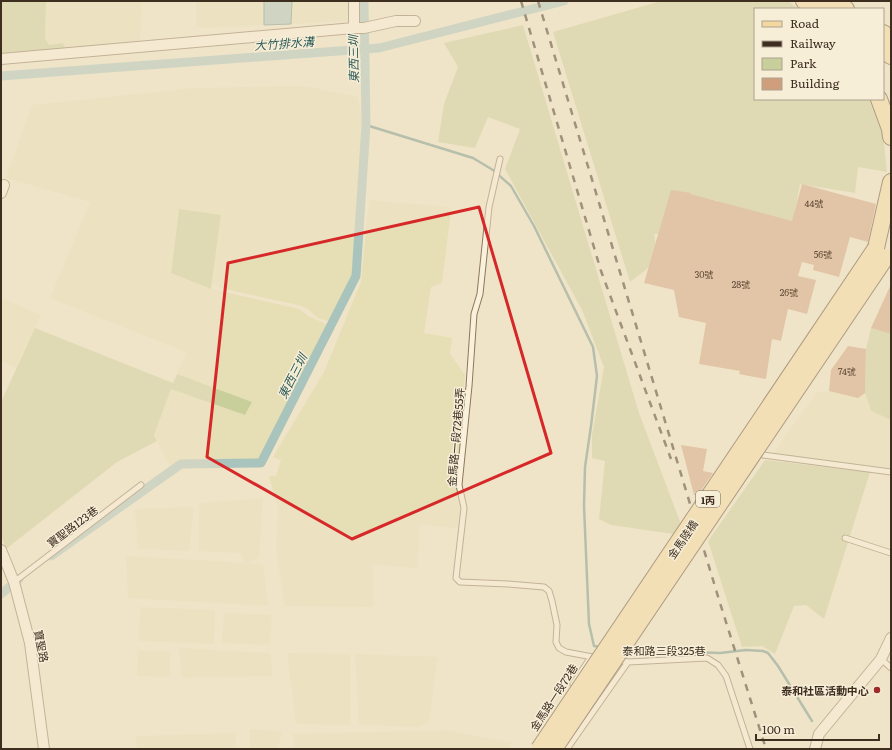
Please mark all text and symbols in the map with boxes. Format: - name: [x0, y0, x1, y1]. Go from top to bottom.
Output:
- legend: [754, 8, 884, 100]
- text: Road: [790, 14, 820, 32]
- water label: 大竹排水溝: [253, 32, 317, 54]
- water label: 東西三圳: [344, 33, 362, 83]
- text: Railway: [790, 34, 836, 52]
- text: Park: [790, 54, 817, 72]
- text: Building: [790, 74, 840, 92]
- house number: 44號: [805, 196, 823, 210]
- house number: 56號: [814, 247, 832, 261]
- house number: 30號: [694, 267, 714, 281]
- house number: 28號: [732, 277, 750, 291]
- house number: 26號: [780, 285, 798, 299]
- water label: 東西三圳: [273, 349, 312, 401]
- house number: 74號: [838, 364, 856, 378]
- street label: 金馬路一段72巷55弄: [443, 387, 467, 487]
- road number: 1丙: [696, 491, 720, 507]
- street label: 寶聖路123巷: [43, 502, 101, 550]
- street label: 金馬陸橋: [663, 516, 701, 562]
- street label: 寶聖路: [31, 628, 53, 664]
- street label: 泰和路三段325巷: [623, 642, 705, 658]
- street label: 金馬路一段72巷: [525, 660, 581, 734]
- place label: 泰和社區活動中心: [781, 682, 869, 698]
- marker: 泰和社區活動中心: [872, 685, 882, 695]
- scale bar: [756, 716, 879, 742]
- text: 100 m: [762, 720, 795, 738]

